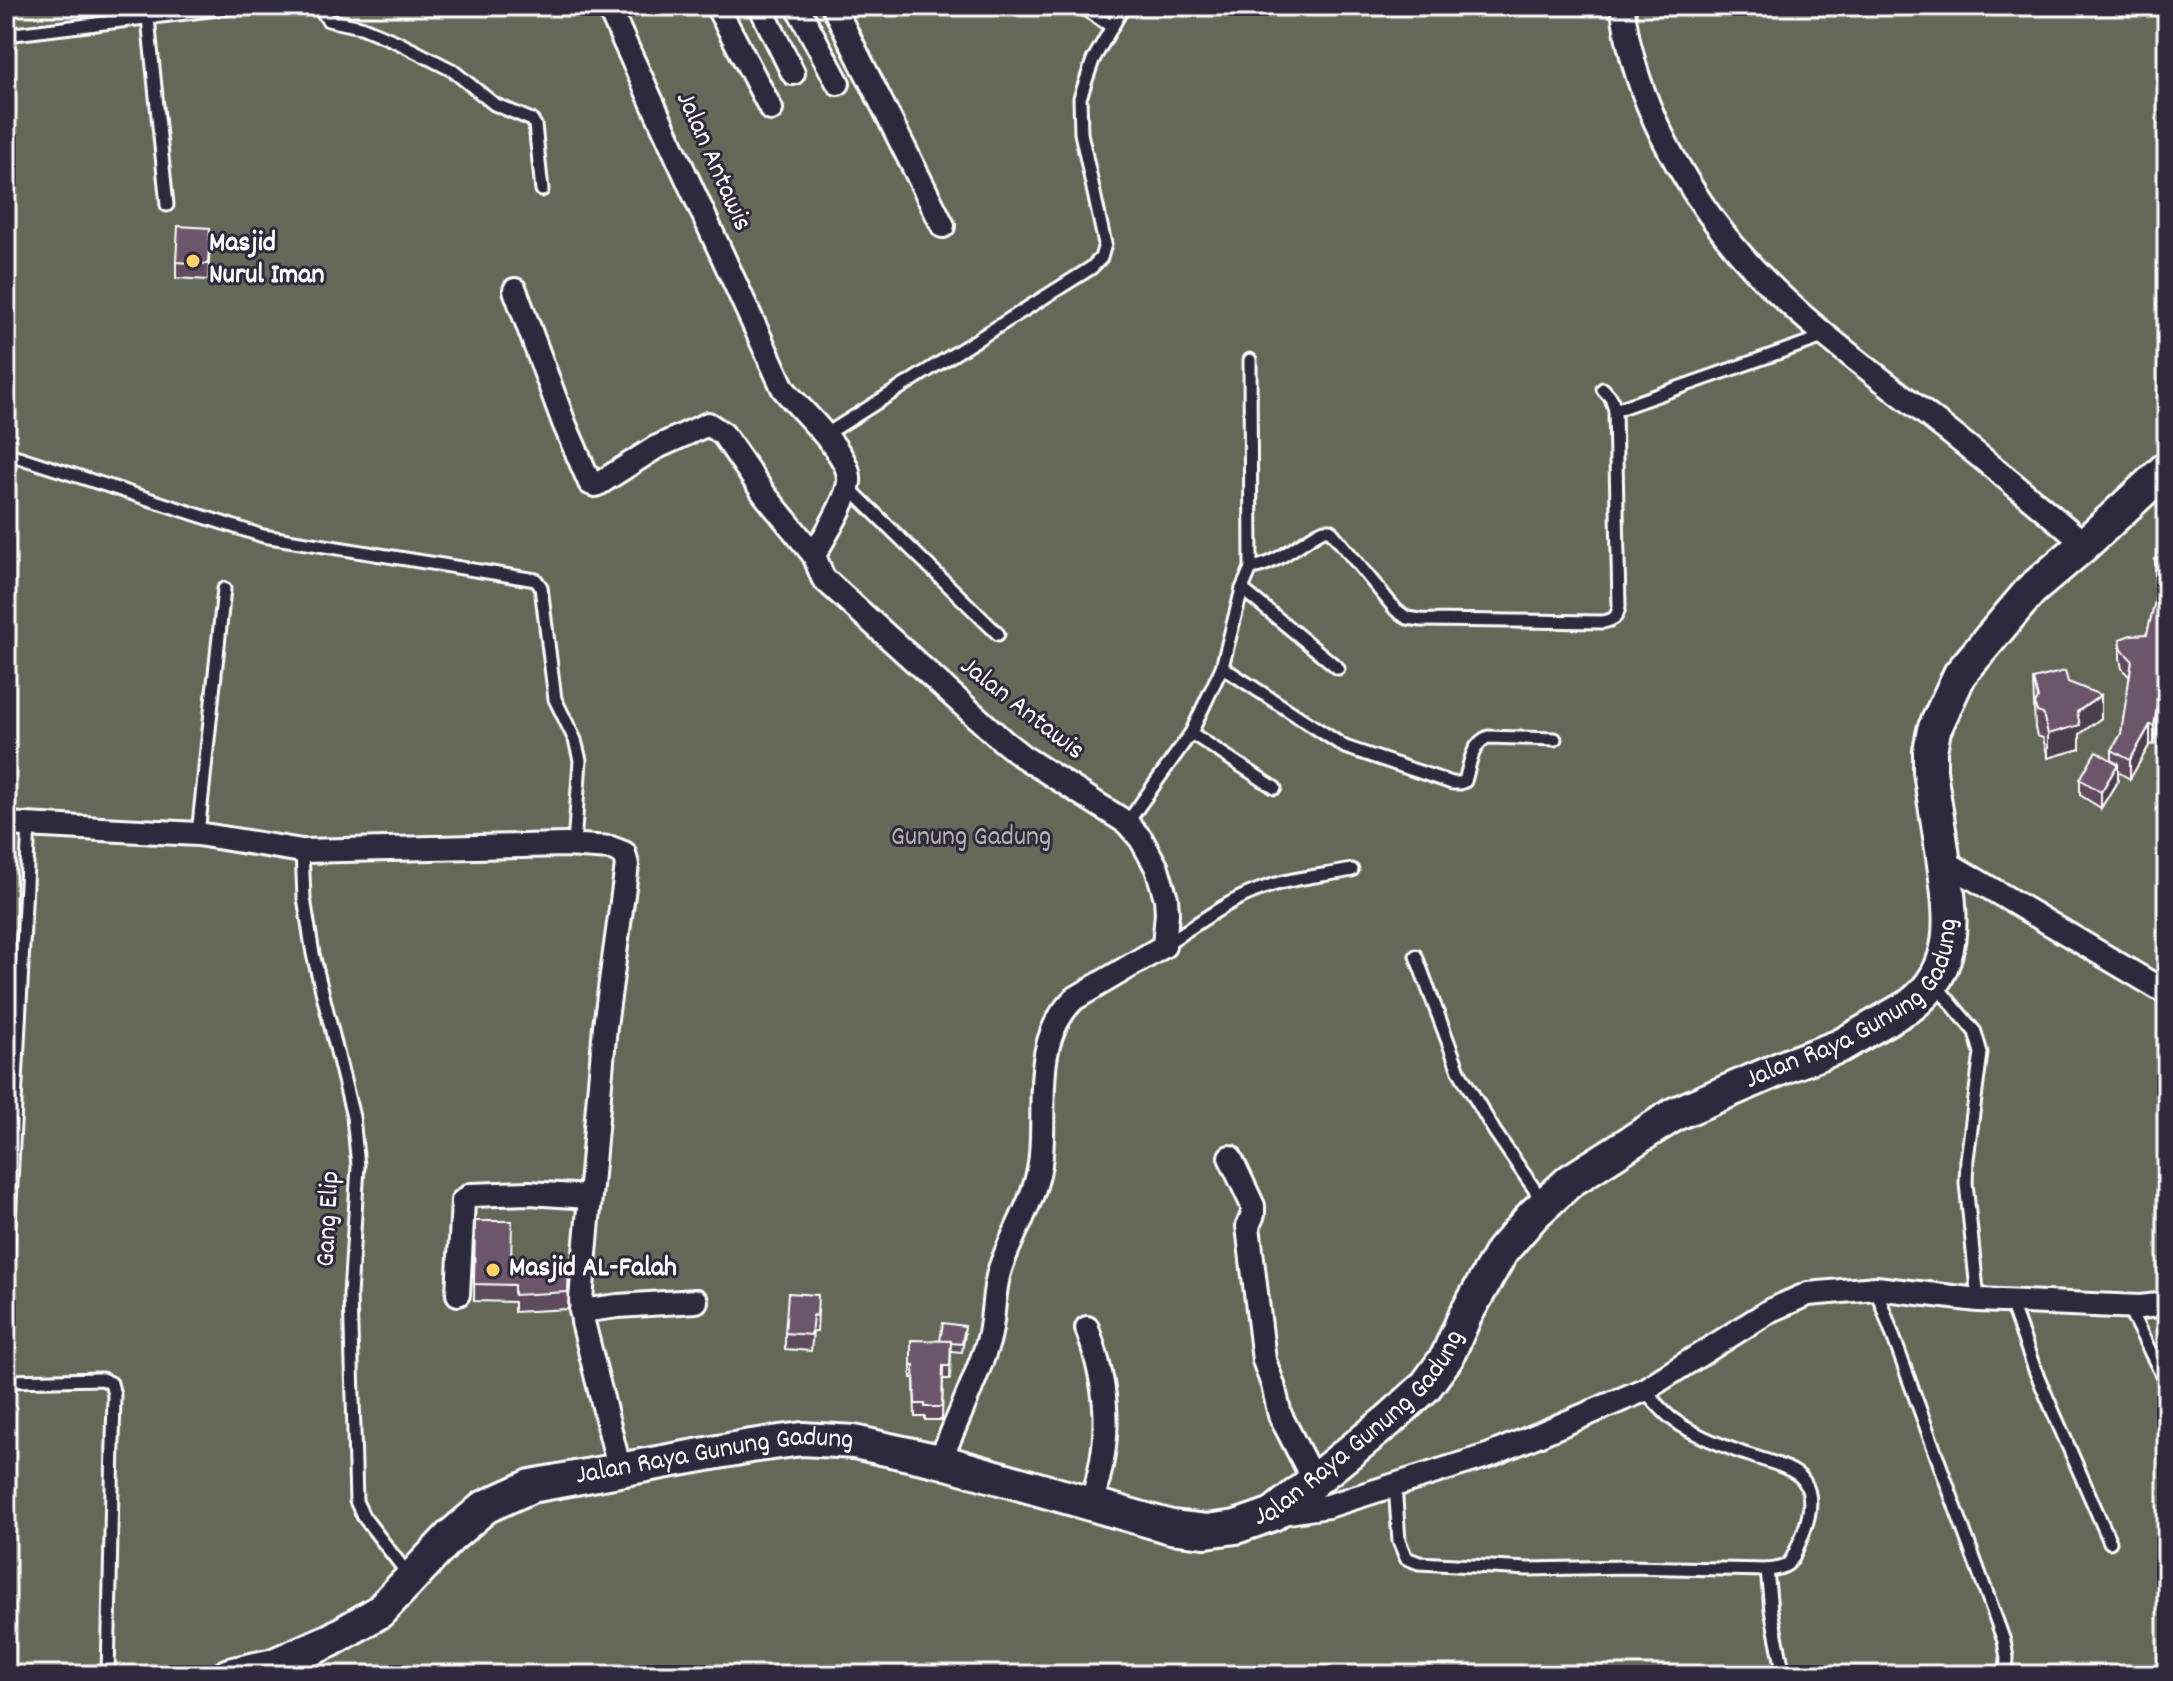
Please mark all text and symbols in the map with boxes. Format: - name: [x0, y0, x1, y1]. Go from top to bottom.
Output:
- street label: Jalan Antawis: [663, 86, 761, 238]
- place label: Masjid Nurul Iman: [209, 225, 324, 297]
- marker: Masjid Nurul Iman: [184, 252, 202, 270]
- street label: Jalan Antawis: [950, 648, 1092, 772]
- park label: Gunung Gadung: [891, 819, 1051, 859]
- street label: Jalan Raya Gunung Gadung: [1739, 918, 1970, 1101]
- street label: Gang Elip: [308, 1170, 352, 1268]
- place label: Masjid AL-Falah: [509, 1250, 677, 1290]
- marker: Masjid AL-Falah: [484, 1261, 502, 1279]
- street label: Jalan Raya Gunung Gadung: [1249, 1324, 1476, 1539]
- street label: Jalan Raya Gunung Gadung: [572, 1419, 855, 1497]

